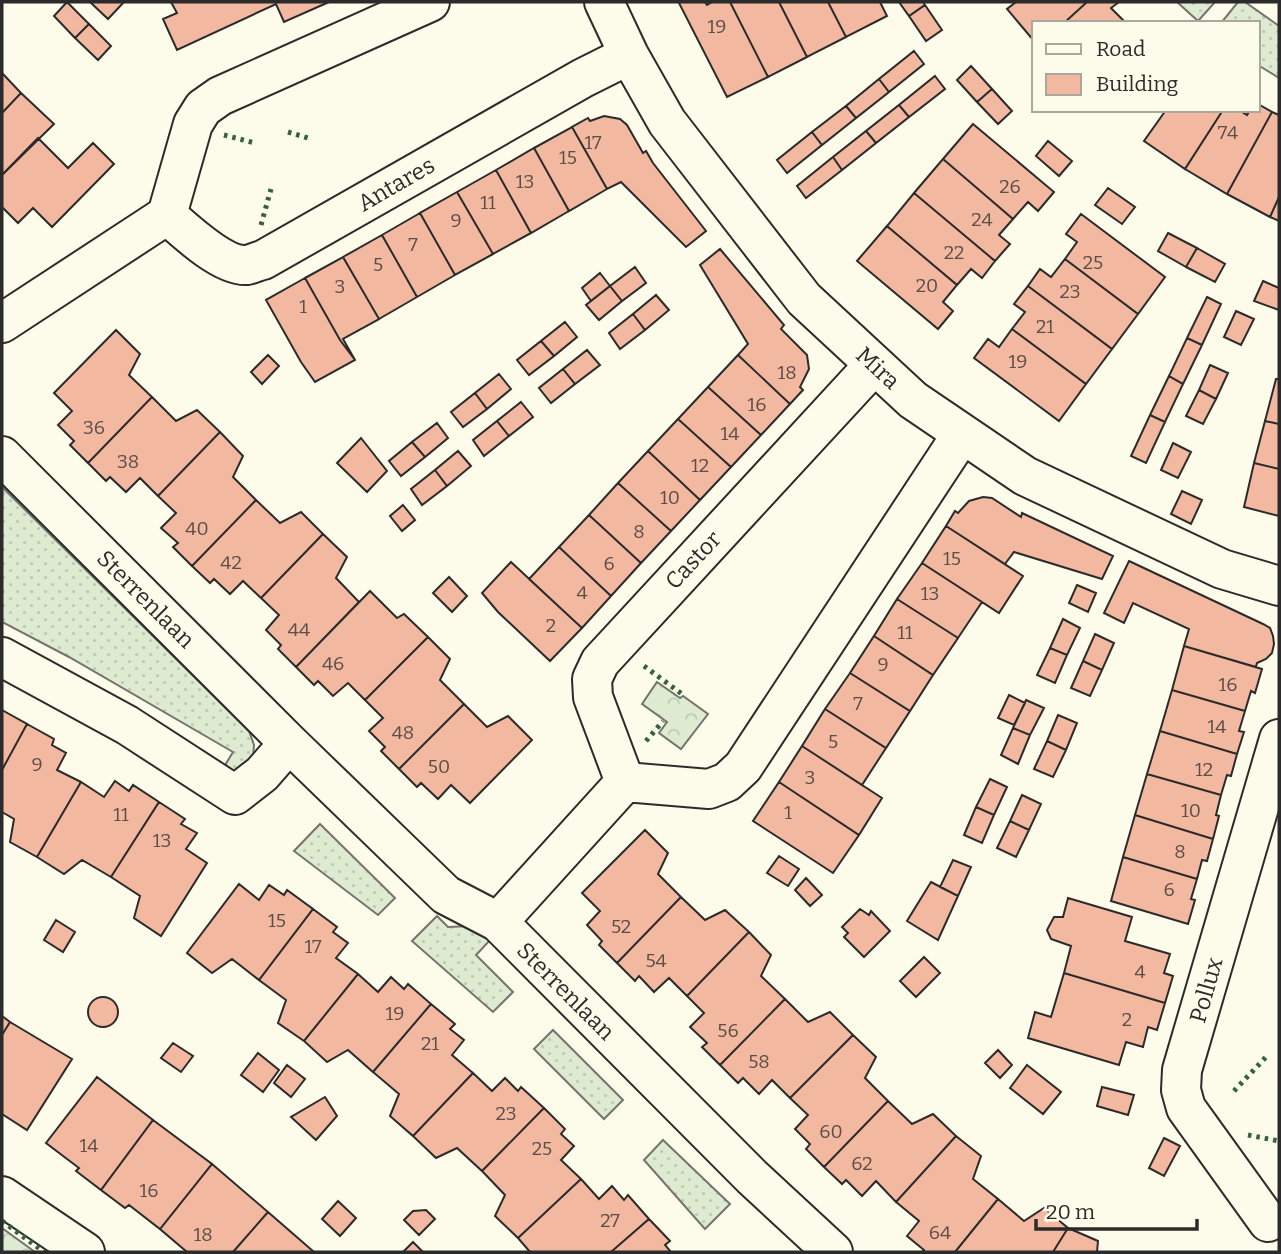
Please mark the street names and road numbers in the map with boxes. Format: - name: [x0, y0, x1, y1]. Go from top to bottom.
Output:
- street label: Antares: [352, 151, 440, 217]
- street label: Mira: [850, 341, 906, 395]
- street label: Castor: [659, 525, 727, 595]
- street label: Sterrenlaan: [91, 544, 201, 654]
- street label: Sterrenlaan: [511, 936, 621, 1046]
- street label: Pollux: [1183, 954, 1229, 1026]

